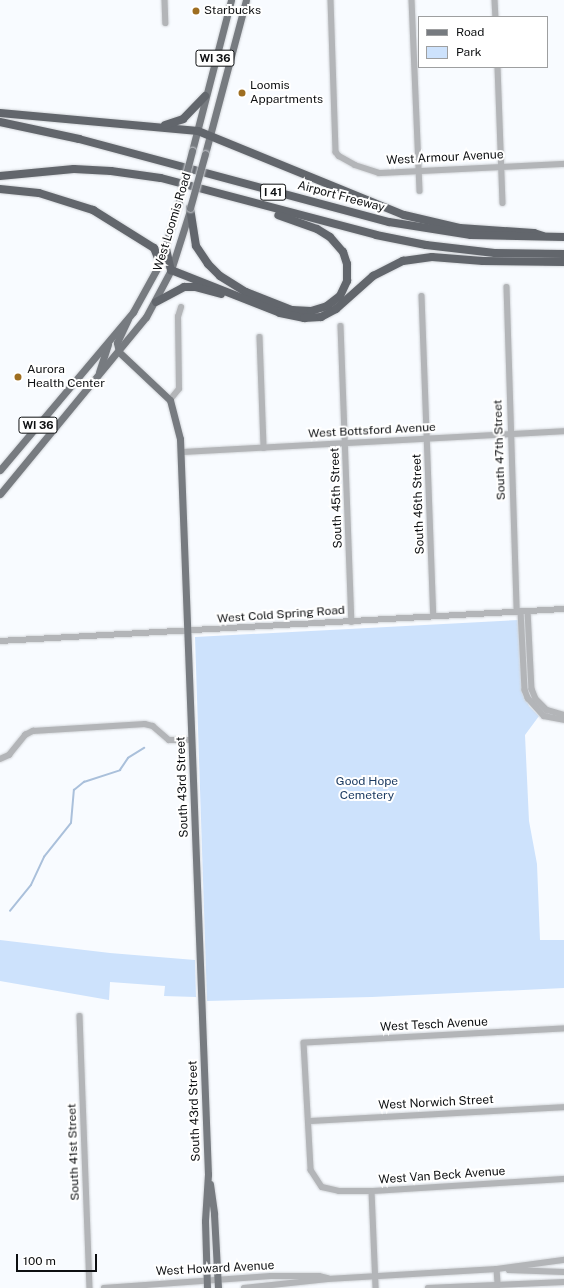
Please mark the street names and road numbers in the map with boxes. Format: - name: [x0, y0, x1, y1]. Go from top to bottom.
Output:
- road number: WI 36: [195, 49, 235, 67]
- street label: West Armour Avenue: [386, 148, 504, 168]
- street label: West Loomis Road: [151, 171, 195, 273]
- street label: Airport Freeway: [296, 178, 386, 216]
- road number: I 41: [260, 183, 286, 201]
- street label: South 47th Street: [491, 399, 509, 501]
- road number: WI 36: [18, 416, 58, 434]
- street label: West Bottsford Avenue: [308, 420, 436, 442]
- street label: South 45th Street: [328, 447, 346, 549]
- street label: South 46th Street: [410, 453, 428, 555]
- street label: West Cold Spring Road: [217, 603, 345, 627]
- street label: South 43rd Street: [174, 736, 192, 838]
- street label: West Tesch Avenue: [380, 1015, 488, 1035]
- street label: South 43rd Street: [186, 1060, 204, 1162]
- street label: West Norwich Street: [378, 1093, 494, 1113]
- street label: South 41st Street: [65, 1103, 83, 1201]
- street label: West Van Beck Avenue: [378, 1164, 506, 1188]
- street label: West Howard Avenue: [155, 1259, 275, 1279]

